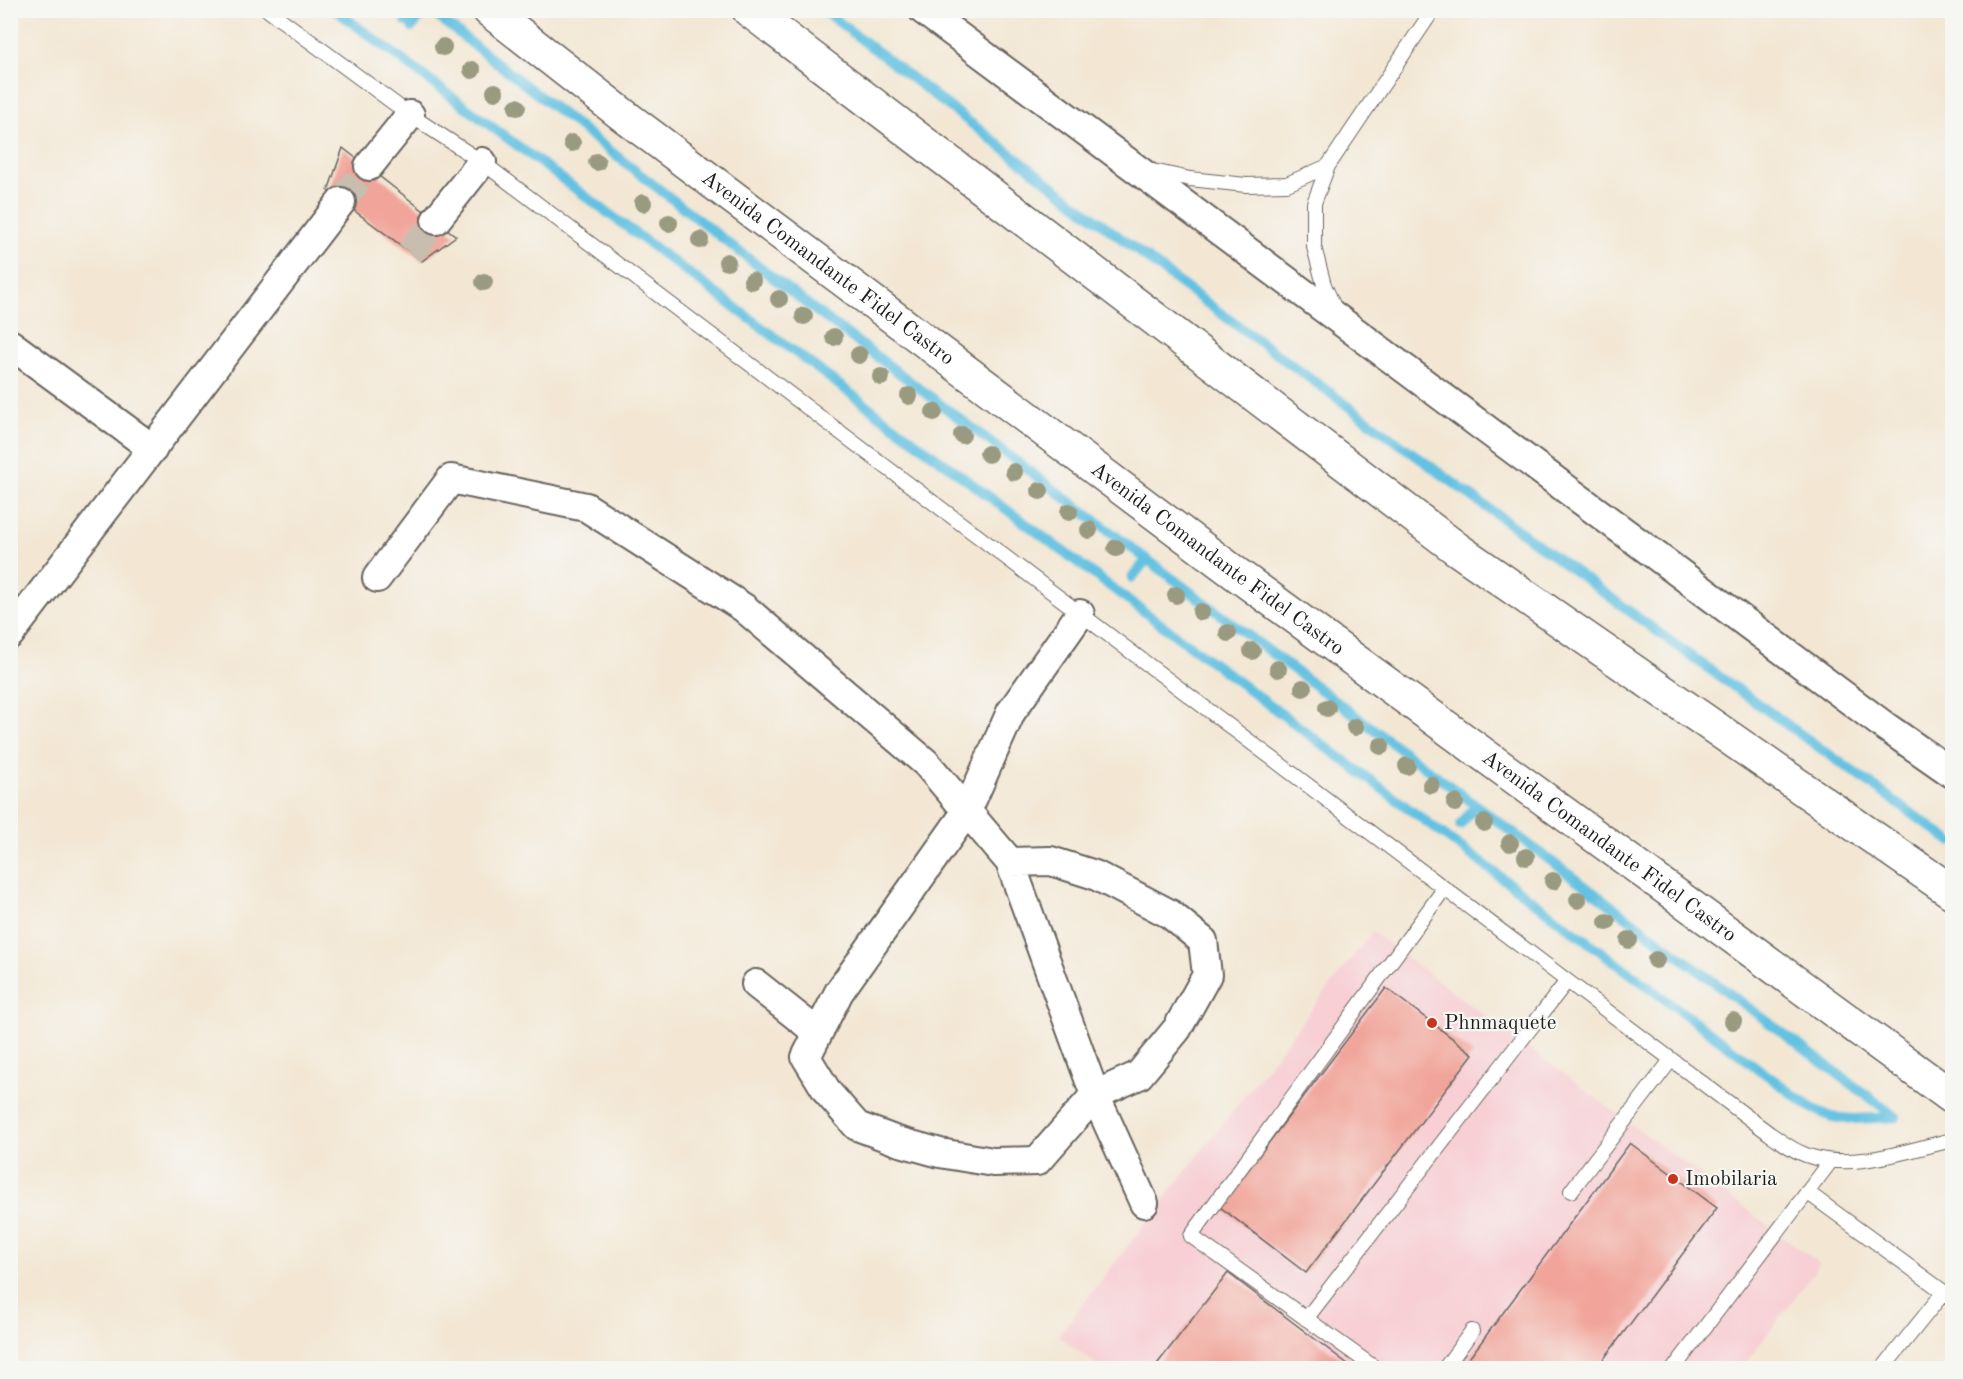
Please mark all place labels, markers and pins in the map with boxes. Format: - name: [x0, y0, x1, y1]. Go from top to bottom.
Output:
- place label: Phnmaquete: [1444, 1013, 1557, 1034]
- marker: Phnmaquete: [1425, 1016, 1439, 1030]
- place label: Imobilaria: [1685, 1169, 1777, 1190]
- marker: Imobilaria: [1666, 1172, 1680, 1186]

